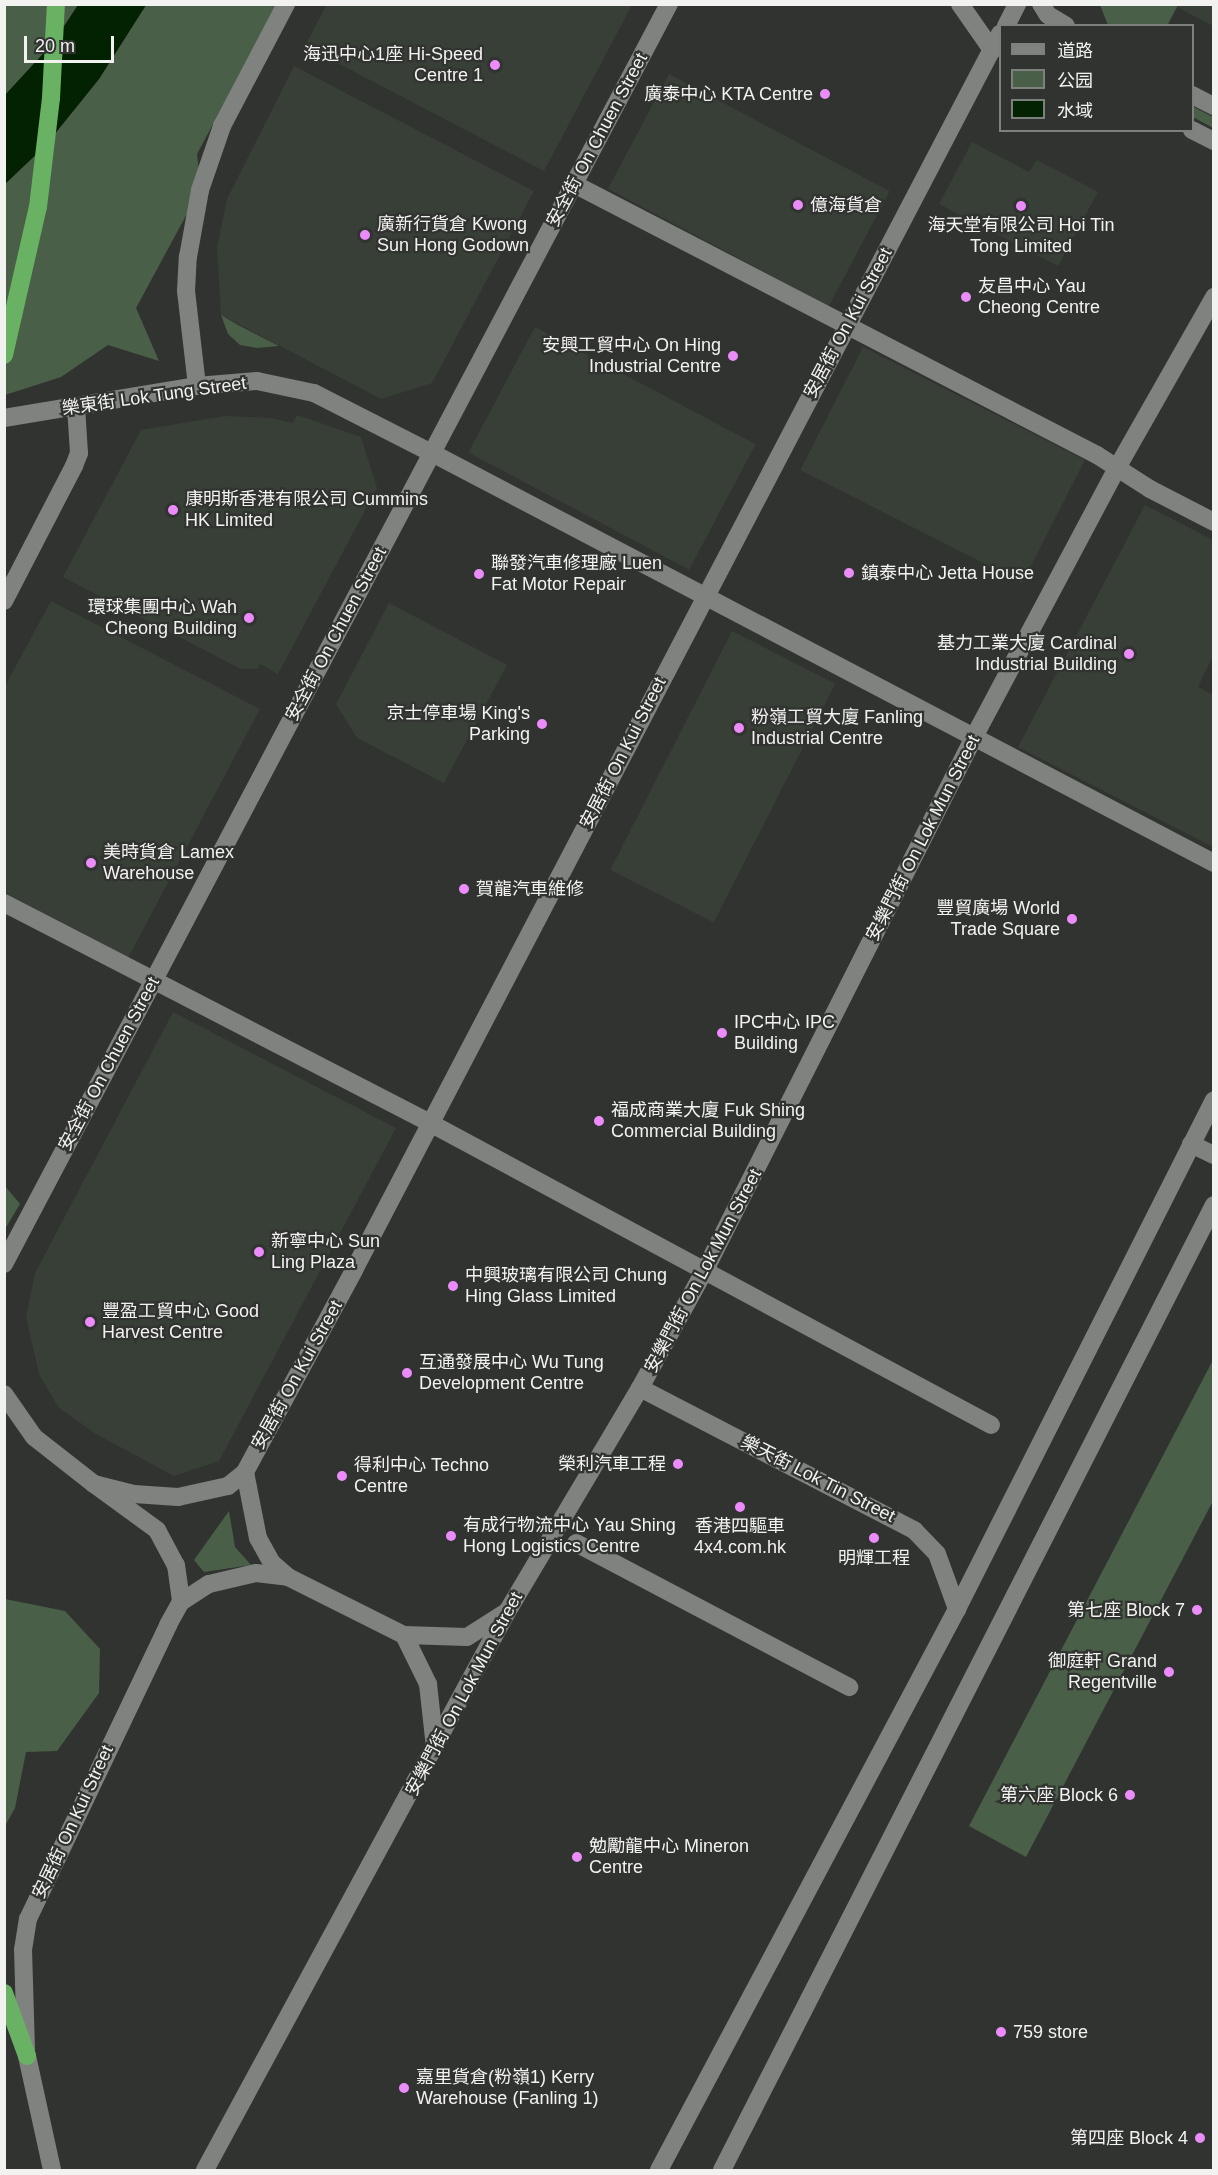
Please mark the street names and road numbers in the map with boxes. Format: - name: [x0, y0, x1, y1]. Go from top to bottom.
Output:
- street label: 安全街 On Chuen Street: [542, 49, 652, 231]
- street label: 安居街 On Kui Street: [799, 244, 897, 402]
- street label: 樂東街 Lok Tung Street: [60, 372, 248, 420]
- street label: 安全街 On Chuen Street: [281, 543, 391, 725]
- street label: 安居街 On Kui Street: [575, 674, 671, 832]
- street label: 安樂門街 On Lok Mun Street: [862, 731, 984, 945]
- street label: 安全街 On Chuen Street: [54, 973, 164, 1155]
- street label: 安樂門街 On Lok Mun Street: [640, 1165, 766, 1377]
- street label: 安居街 On Kui Street: [247, 1297, 347, 1453]
- street label: 樂天街 Lok Tin Street: [737, 1431, 899, 1527]
- street label: 安樂門街 On Lok Mun Street: [401, 1588, 527, 1800]
- street label: 安居街 On Kui Street: [28, 1742, 118, 1902]

